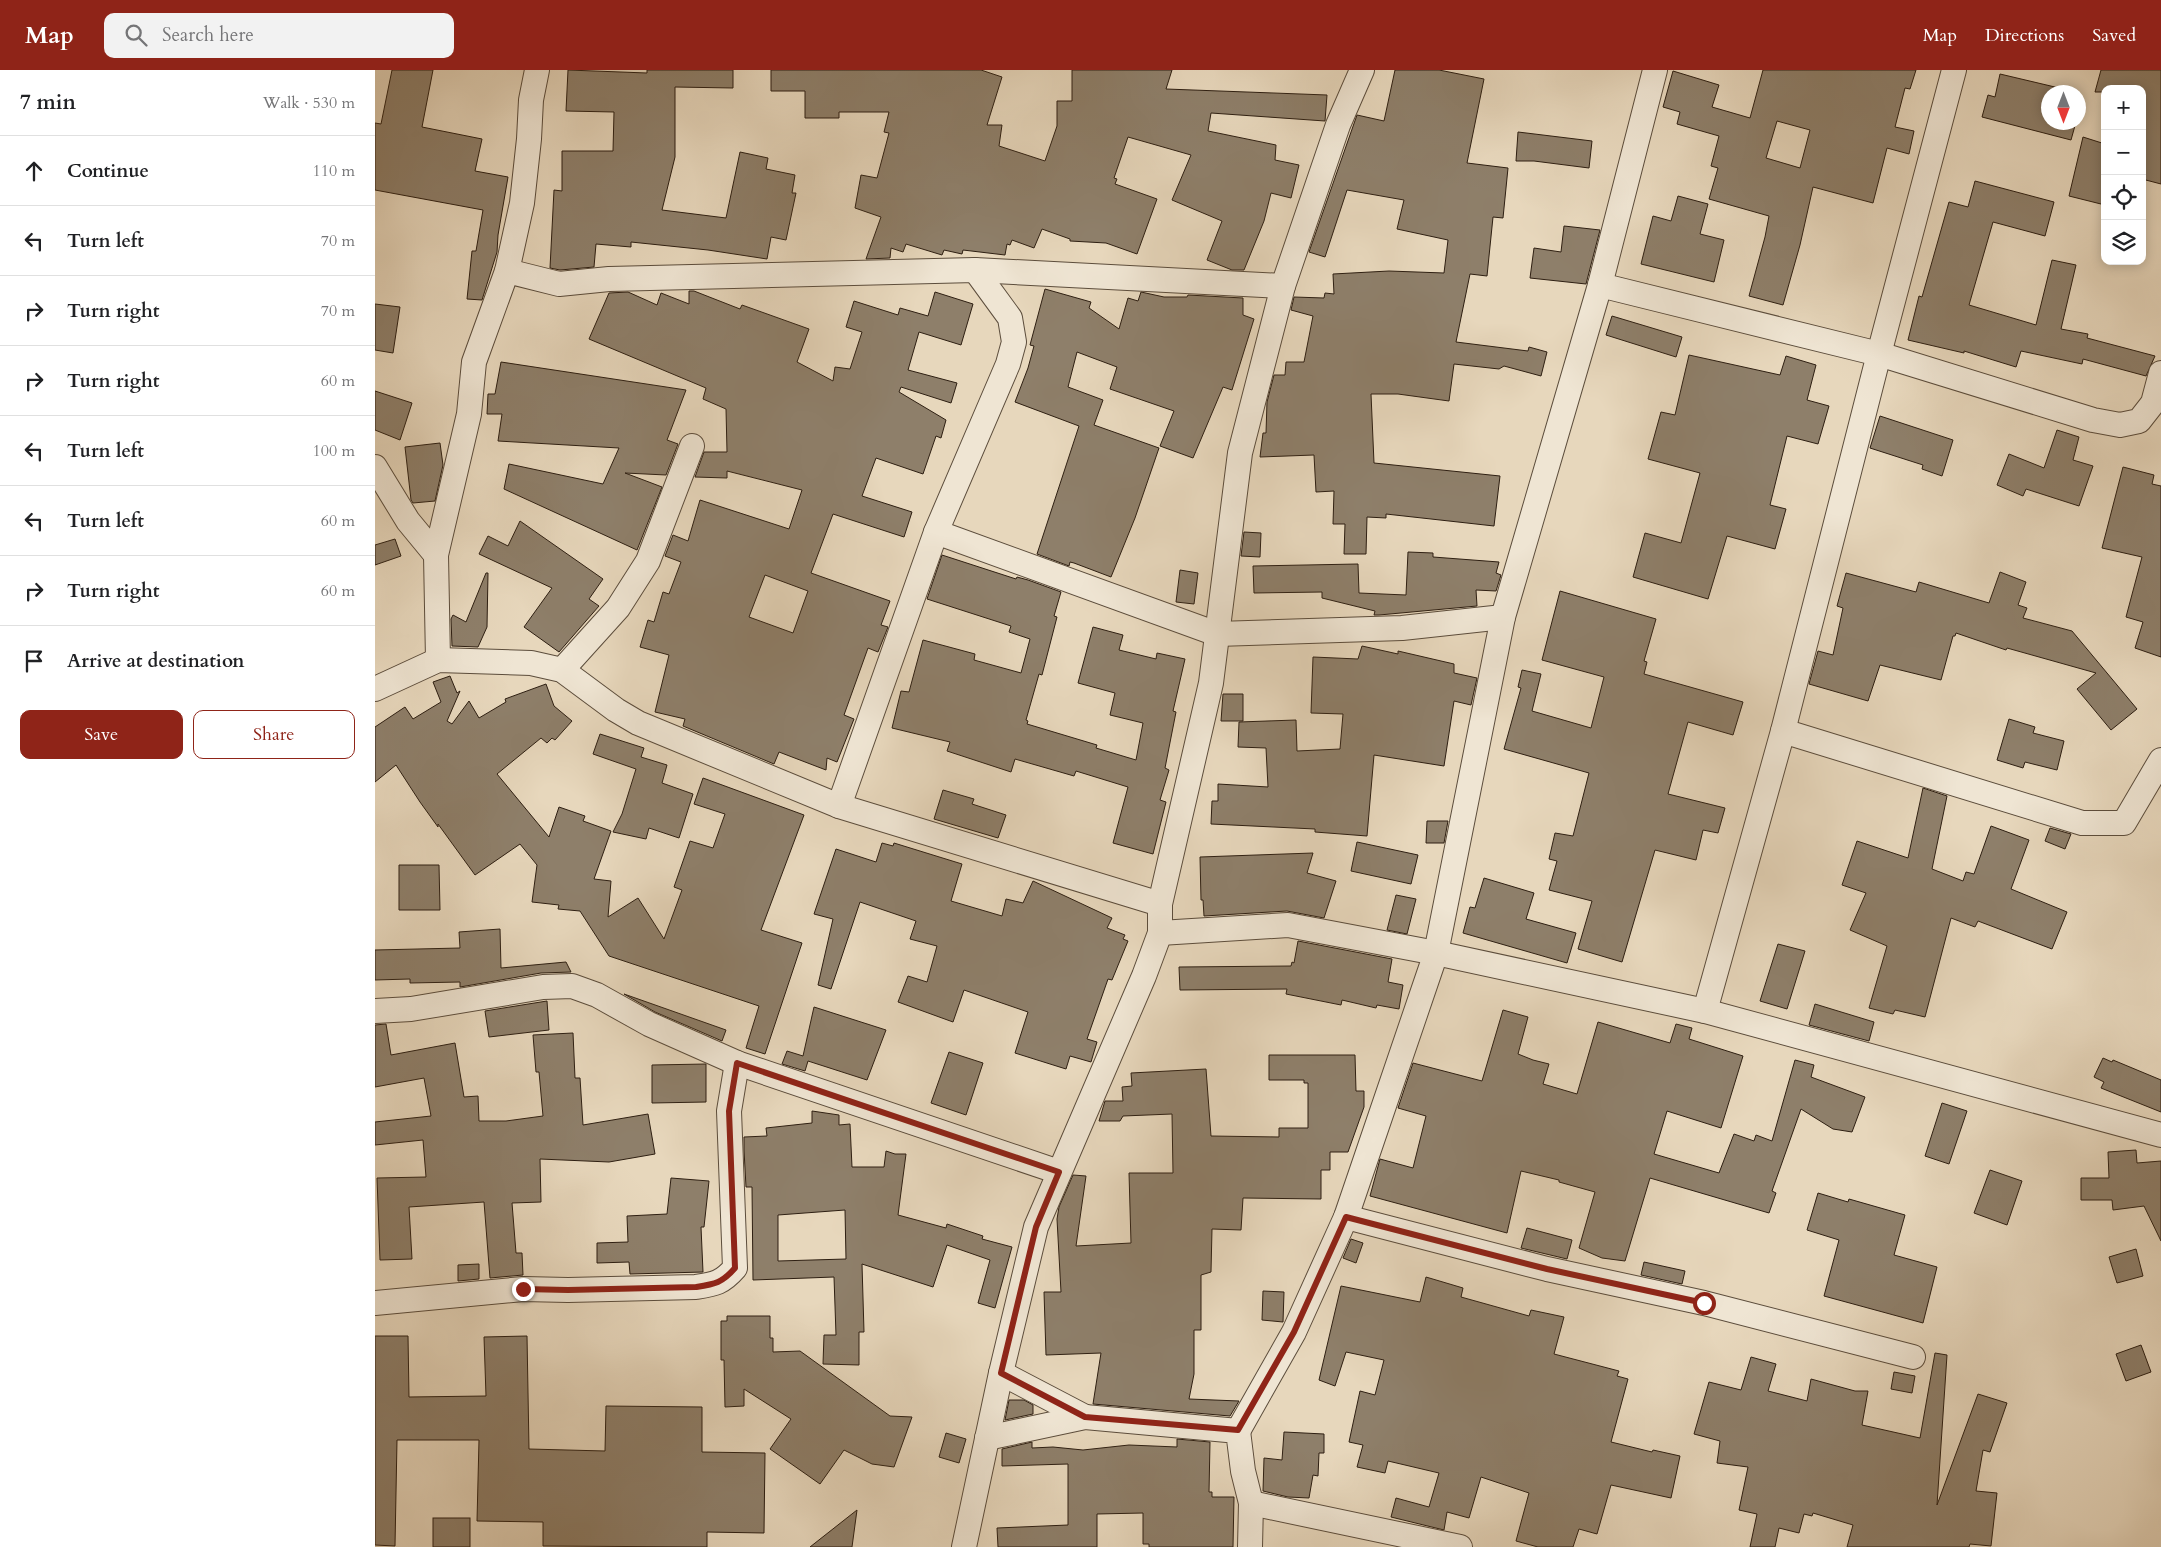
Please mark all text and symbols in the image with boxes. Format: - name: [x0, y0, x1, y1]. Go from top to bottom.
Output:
- search box: [104, 13, 454, 58]
- text: Map: [25, 19, 74, 52]
- icon: search: [122, 21, 150, 49]
- text: Search here: [162, 22, 254, 48]
- text: Map: [1923, 23, 1957, 48]
- text: Directions: [1985, 23, 2064, 48]
- text: Saved: [2092, 23, 2136, 48]
- north arrow: [2041, 85, 2086, 130]
- map controls: [2101, 85, 2146, 265]
- button: +: [2101, 85, 2146, 130]
- text: 7 min: [20, 88, 76, 117]
- text: Walk · 530 m: [263, 92, 355, 114]
- button: −: [2101, 130, 2146, 175]
- icon: ahead: [20, 157, 48, 185]
- text: Continue: [67, 158, 149, 184]
- text: 110 m: [313, 160, 355, 182]
- button: locate: [2101, 175, 2146, 220]
- button: layers: [2101, 220, 2146, 265]
- icon: left: [20, 227, 48, 255]
- text: Turn left: [67, 228, 144, 254]
- text: 70 m: [321, 230, 355, 252]
- icon: right: [20, 297, 48, 325]
- text: Turn right: [67, 298, 159, 324]
- text: 70 m: [321, 300, 355, 322]
- icon: right: [20, 367, 48, 395]
- text: Turn right: [67, 368, 159, 394]
- text: 60 m: [321, 370, 355, 392]
- icon: left: [20, 437, 48, 465]
- text: Turn left: [67, 438, 144, 464]
- text: 100 m: [313, 440, 355, 462]
- icon: left: [20, 507, 48, 535]
- text: Turn left: [67, 508, 144, 534]
- text: 60 m: [321, 510, 355, 532]
- icon: right: [20, 577, 48, 605]
- text: Turn right: [67, 578, 159, 604]
- text: 60 m: [321, 580, 355, 602]
- icon: arrive: [20, 647, 48, 675]
- text: Arrive at destination: [67, 648, 244, 674]
- button: Save: [20, 710, 183, 759]
- button: Share: [193, 710, 355, 759]
- route end: [512, 1278, 535, 1301]
- route start: [1693, 1292, 1716, 1315]

